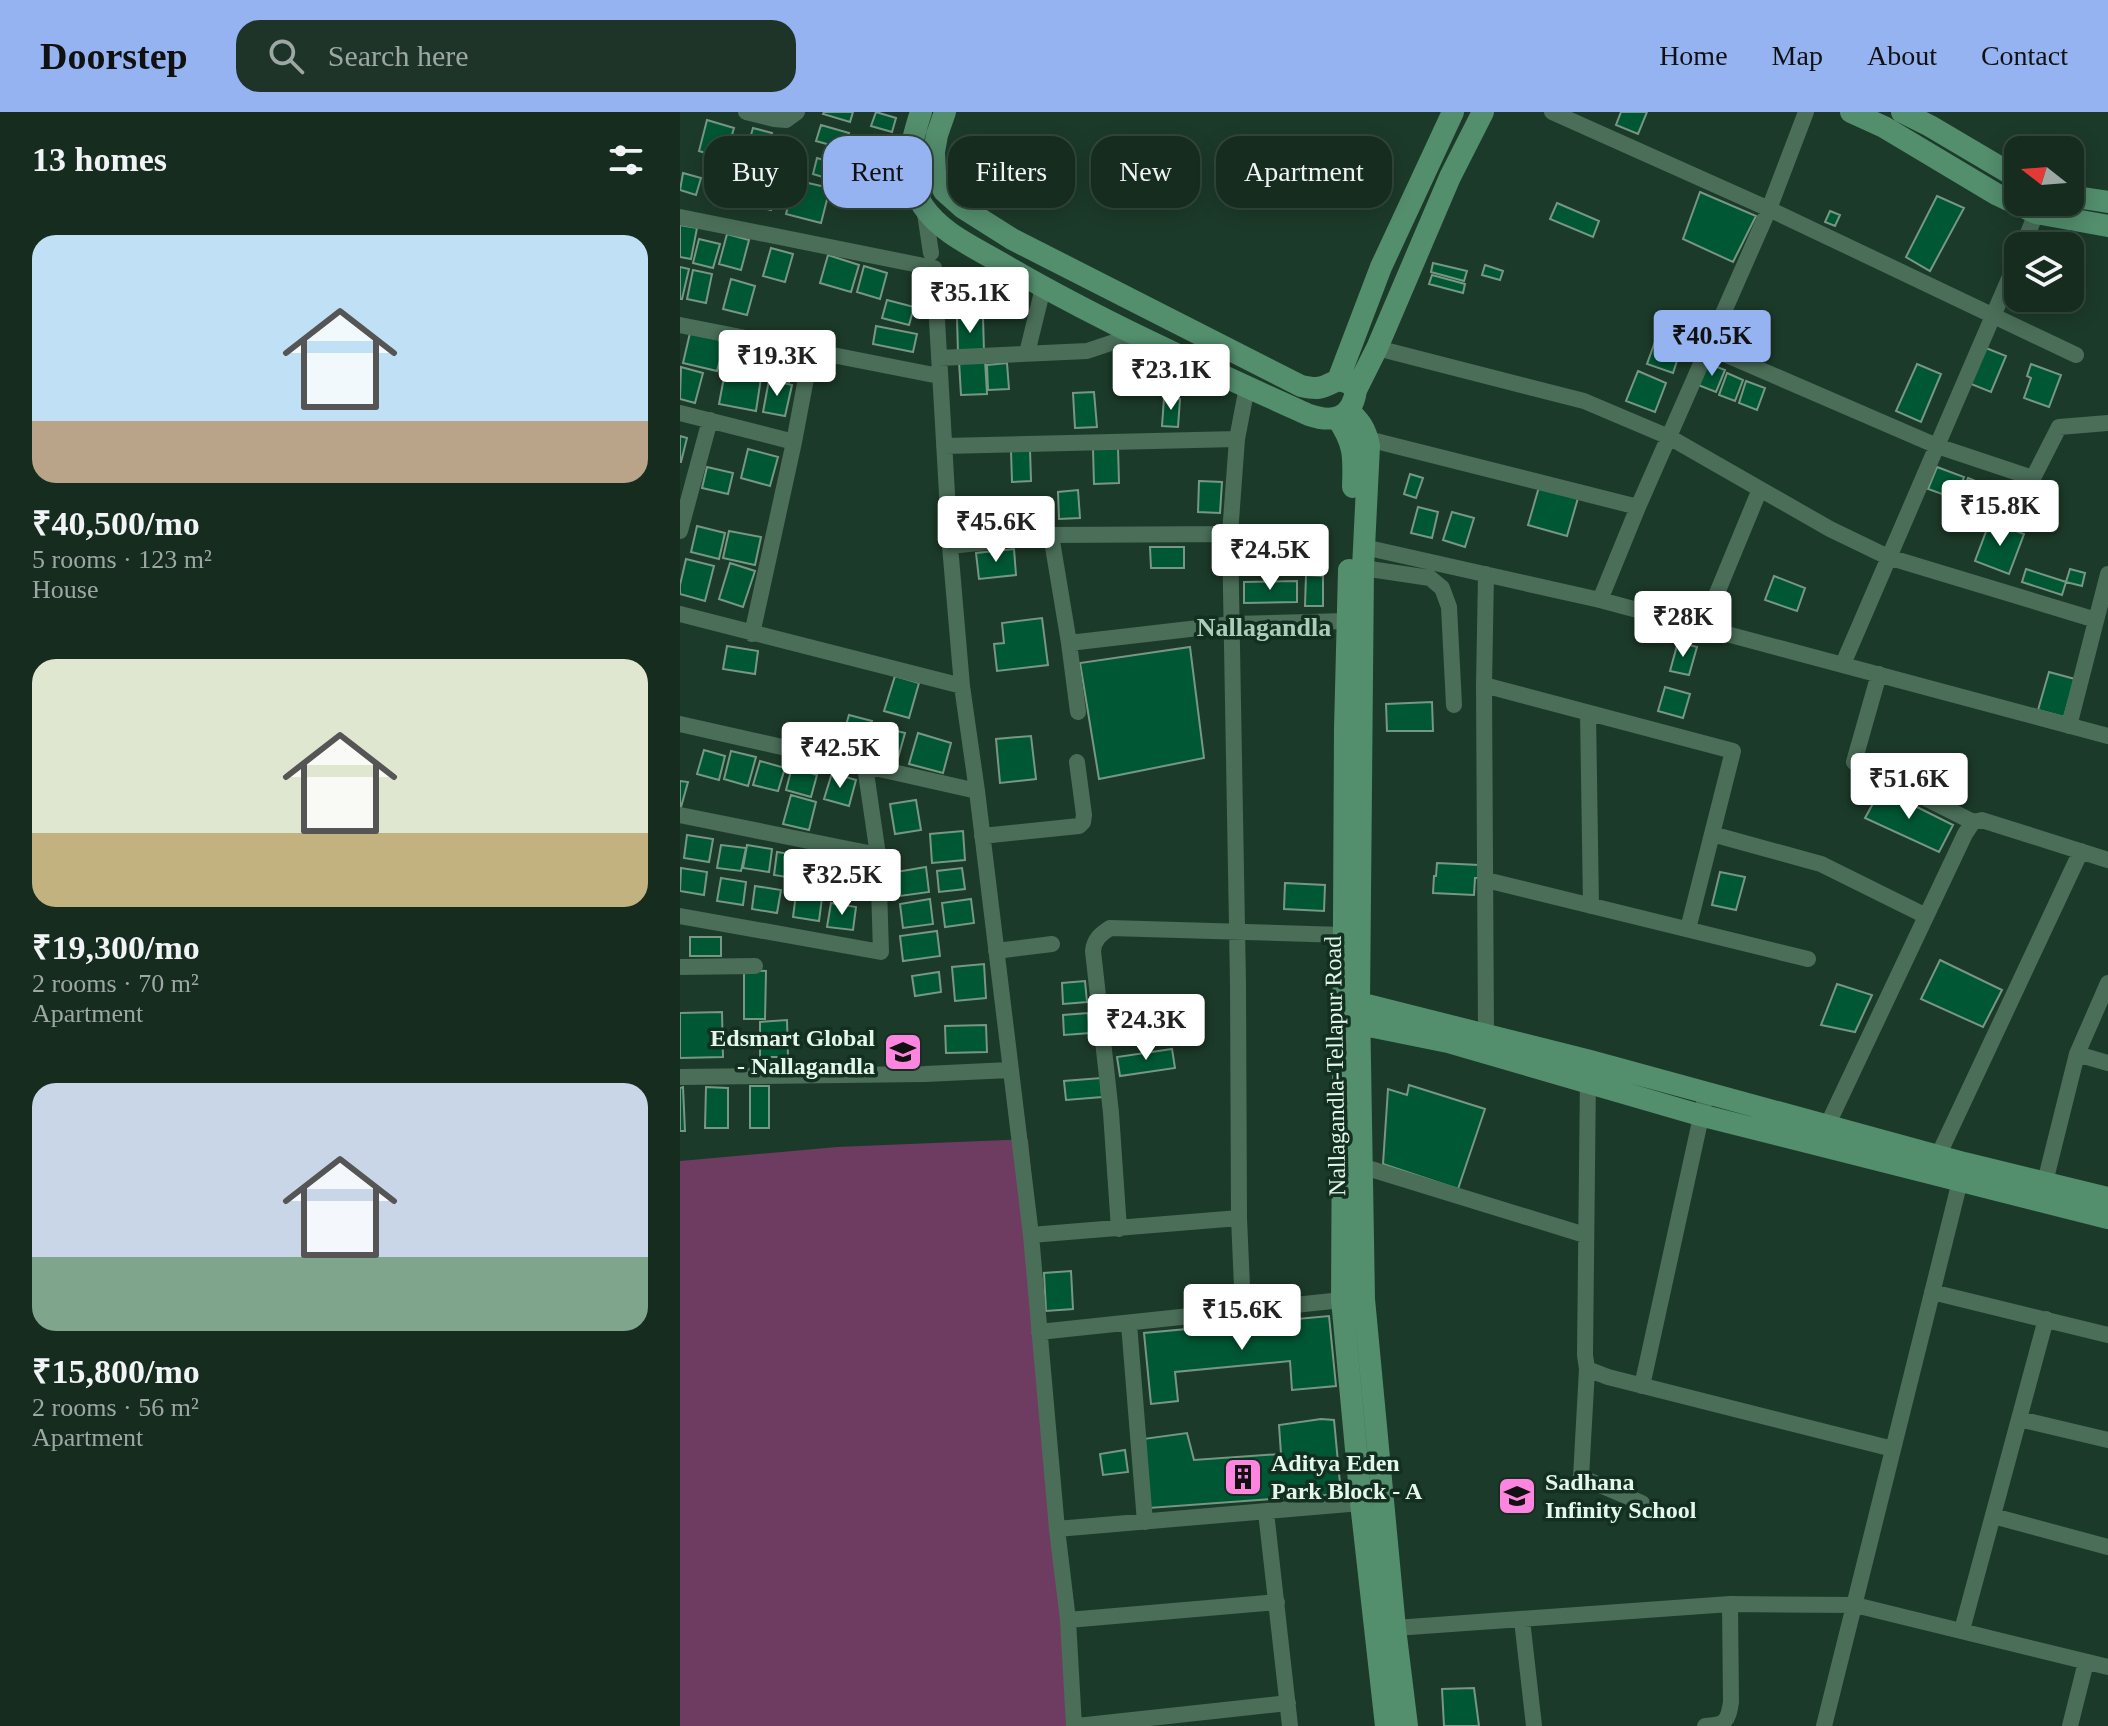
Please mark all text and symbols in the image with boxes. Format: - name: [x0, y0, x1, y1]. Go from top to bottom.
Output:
- search box: [236, 20, 796, 92]
- icon: search: [264, 34, 308, 78]
- text: Doorstep: [40, 35, 188, 77]
- text: Search here: [328, 39, 469, 72]
- text: Home: [1659, 40, 1728, 71]
- text: Map: [1772, 40, 1823, 71]
- text: About: [1867, 40, 1937, 71]
- text: Contact: [1981, 40, 2068, 71]
- chip: Buy: [704, 136, 807, 208]
- chip: Rent: [823, 136, 932, 208]
- chip: Filters: [948, 136, 1075, 208]
- chip: New: [1091, 136, 1200, 208]
- chip: Apartment: [1216, 136, 1392, 208]
- north arrow: [2004, 136, 2084, 216]
- map controls: [2004, 136, 2084, 312]
- icon: filters: [604, 138, 648, 182]
- text: 13 homes: [32, 141, 167, 178]
- button: layers: [2004, 232, 2084, 312]
- pin: ₹35.1K: [905, 267, 1035, 335]
- text: ₹35.1K: [930, 278, 1010, 307]
- icon: home: [268, 287, 412, 431]
- pin: ₹40.5K: [1647, 310, 1777, 378]
- text: ₹40.5K: [1672, 321, 1752, 350]
- pin: ₹19.3K: [712, 330, 842, 398]
- text: ₹19.3K: [737, 341, 817, 370]
- pin: ₹23.1K: [1106, 344, 1236, 412]
- text: ₹23.1K: [1131, 355, 1211, 384]
- pin: ₹15.8K: [1935, 480, 2065, 548]
- text: ₹15.8K: [1960, 491, 2040, 520]
- pin: ₹45.6K: [931, 496, 1061, 564]
- text: ₹40,500/mo: [32, 505, 200, 542]
- text: ₹45.6K: [956, 507, 1036, 536]
- pin: ₹24.5K: [1205, 524, 1335, 592]
- text: ₹24.5K: [1230, 535, 1310, 564]
- text: 5 rooms · 123 m²: [32, 545, 212, 574]
- text: House: [32, 575, 98, 604]
- pin: ₹28K: [1636, 591, 1730, 659]
- text: ₹28K: [1652, 602, 1714, 631]
- district label: Nallagandla: [1197, 613, 1331, 642]
- icon: home: [268, 711, 412, 855]
- pin: ₹42.5K: [775, 722, 905, 790]
- text: ₹42.5K: [800, 733, 880, 762]
- pin: ₹51.6K: [1844, 753, 1974, 821]
- text: ₹51.6K: [1869, 764, 1949, 793]
- pin: ₹32.5K: [777, 849, 907, 917]
- text: ₹32.5K: [802, 860, 882, 889]
- text: ₹19,300/mo: [32, 929, 200, 966]
- street label: Nallagandla-Tellapur Road: [1320, 936, 1350, 1196]
- text: 2 rooms · 70 m²: [32, 969, 199, 998]
- pin: ₹24.3K: [1081, 994, 1211, 1062]
- text: Apartment: [32, 999, 143, 1028]
- text: ₹24.3K: [1106, 1005, 1186, 1034]
- place label: Edsmart Global - Nallagandla: [710, 1025, 875, 1079]
- school or university icon: Edsmart Global - Nallagandla: [882, 1031, 924, 1073]
- icon: home: [268, 1135, 412, 1279]
- pin: ₹15.6K: [1177, 1284, 1307, 1352]
- text: ₹15.6K: [1202, 1295, 1282, 1324]
- text: ₹15,800/mo: [32, 1353, 200, 1390]
- text: 2 rooms · 56 m²: [32, 1393, 199, 1422]
- text: Apartment: [32, 1423, 143, 1452]
- place label: Aditya Eden Park Block - A: [1271, 1450, 1423, 1504]
- building icon: Aditya Eden Park Block - A: [1222, 1456, 1264, 1498]
- place label: Sadhana Infinity School: [1545, 1469, 1697, 1523]
- school or university icon: Sadhana Infinity School: [1496, 1475, 1538, 1517]

